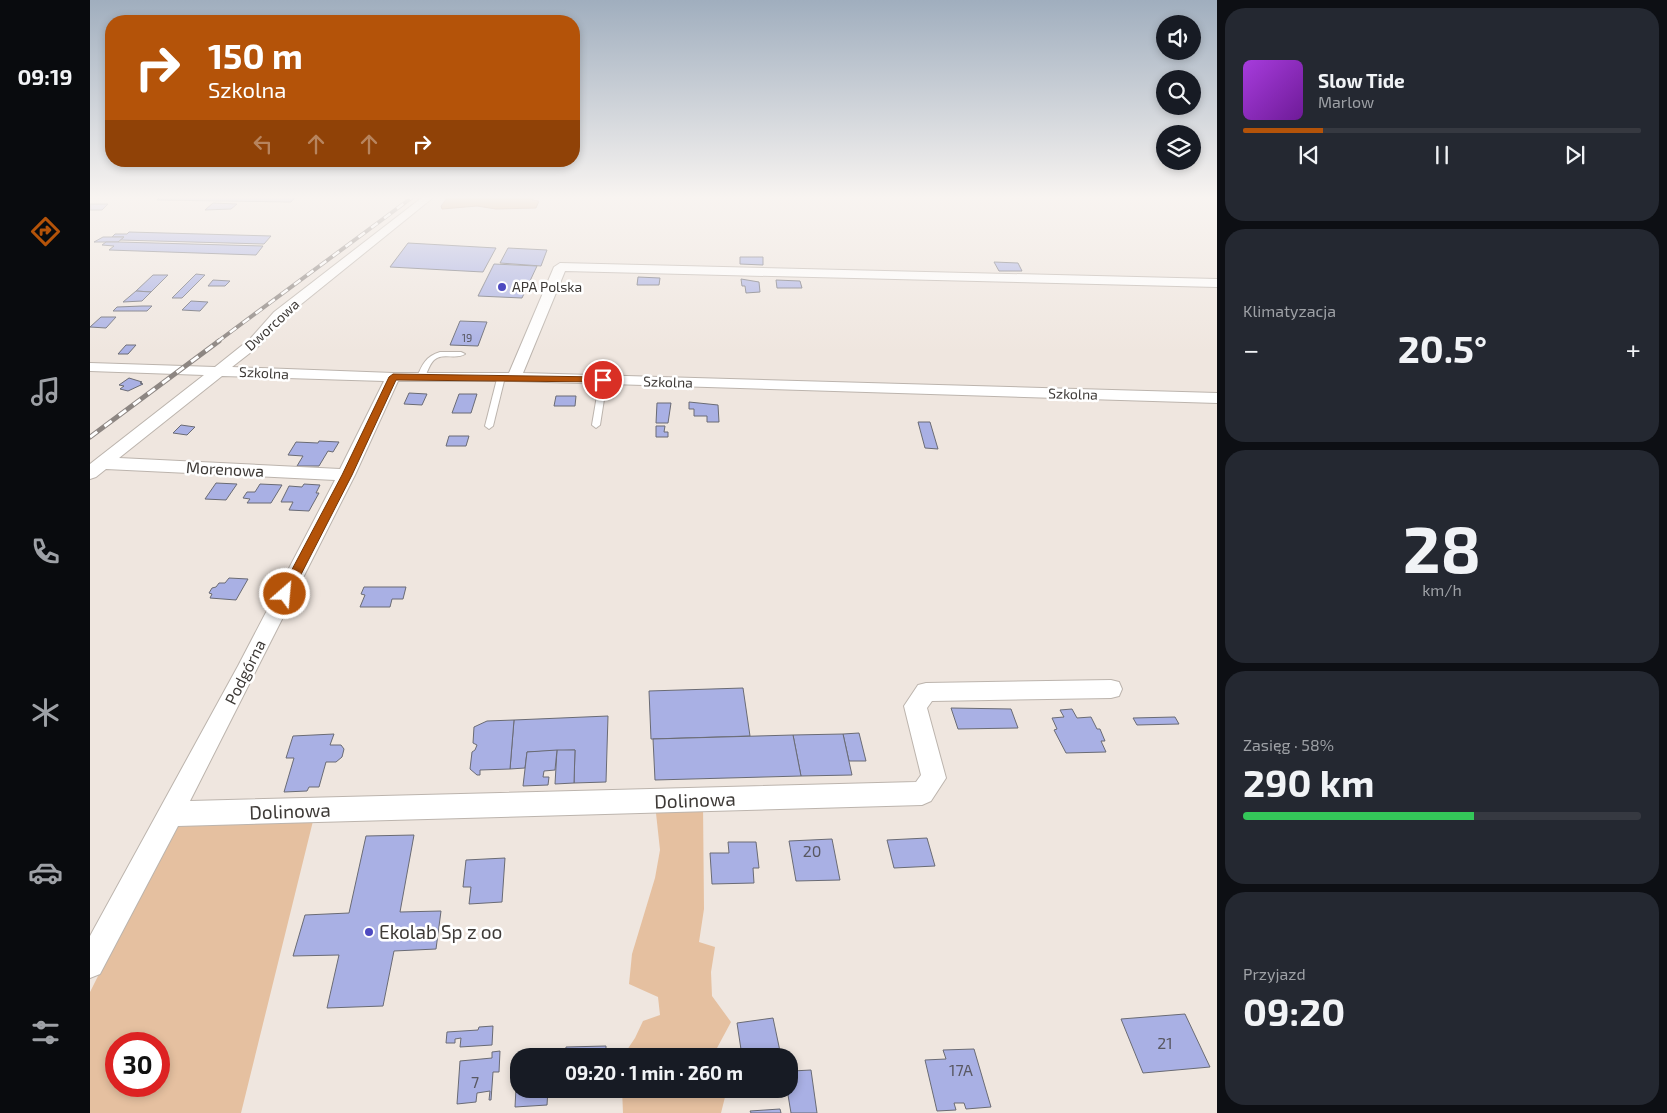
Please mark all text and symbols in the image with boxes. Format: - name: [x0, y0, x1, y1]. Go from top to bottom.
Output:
- map controls: [1156, 15, 1201, 170]
- button: sound: [1156, 15, 1201, 60]
- text: 150 m: [208, 34, 303, 76]
- icon: right: [125, 35, 190, 100]
- text: 09:19: [17, 63, 73, 89]
- text: Slow Tide: [1318, 69, 1405, 92]
- button: search: [1156, 70, 1201, 115]
- text: Szkolna: [208, 76, 286, 102]
- text: Marlow: [1318, 92, 1374, 111]
- button: layers: [1156, 125, 1201, 170]
- icon: left: [249, 130, 277, 158]
- icon: ahead: [302, 130, 330, 158]
- icon: ahead: [355, 130, 383, 158]
- icon: right: [408, 130, 436, 158]
- icon: previous: [1295, 141, 1323, 169]
- icon: pause: [1428, 141, 1456, 169]
- icon: next: [1561, 141, 1589, 169]
- icon: directions: [28, 214, 63, 249]
- place label: APA Polska: [512, 278, 582, 295]
- marker: APA Polska: [496, 281, 508, 293]
- street label: Dworcowa: [241, 295, 302, 354]
- text: Klimatyzacja: [1243, 301, 1336, 320]
- text: 20.5°: [1398, 325, 1487, 371]
- house number: 19: [462, 331, 472, 344]
- text: −: [1243, 332, 1259, 366]
- text: +: [1626, 332, 1641, 366]
- pin: [582, 359, 624, 401]
- street label: Szkolna: [239, 363, 289, 382]
- icon: arrive: [589, 366, 617, 394]
- street label: Szkolna: [643, 372, 693, 391]
- icon: music: [28, 374, 63, 409]
- street label: Szkolna: [1048, 384, 1098, 403]
- street label: Morenowa: [185, 457, 265, 480]
- text: 28: [1403, 508, 1481, 586]
- icon: phone: [28, 534, 63, 569]
- position arrow: [258, 567, 310, 619]
- text: km/h: [1422, 580, 1462, 599]
- street label: Podgórna: [220, 636, 269, 707]
- icon: climate: [28, 695, 63, 730]
- text: Zasięg · 58%: [1243, 735, 1334, 754]
- text: 290 km: [1243, 759, 1374, 805]
- street label: Dolinowa: [654, 787, 736, 812]
- street label: Dolinowa: [249, 798, 331, 823]
- house number: 20: [803, 841, 821, 860]
- icon: car: [28, 855, 63, 890]
- place label: Ekolab Sp z oo: [379, 920, 502, 943]
- marker: Ekolab Sp z oo: [363, 926, 375, 938]
- text: Przyjazd: [1243, 964, 1306, 983]
- text: 09:20: [1243, 988, 1345, 1034]
- icon: filters: [28, 1015, 63, 1050]
- speed limit sign: 30: [105, 1032, 170, 1097]
- house number: 21: [1157, 1033, 1173, 1052]
- house number: 17A: [949, 1060, 973, 1079]
- text: 09:20 · 1 min · 260 m: [565, 1061, 743, 1084]
- house number: 7: [471, 1072, 479, 1091]

